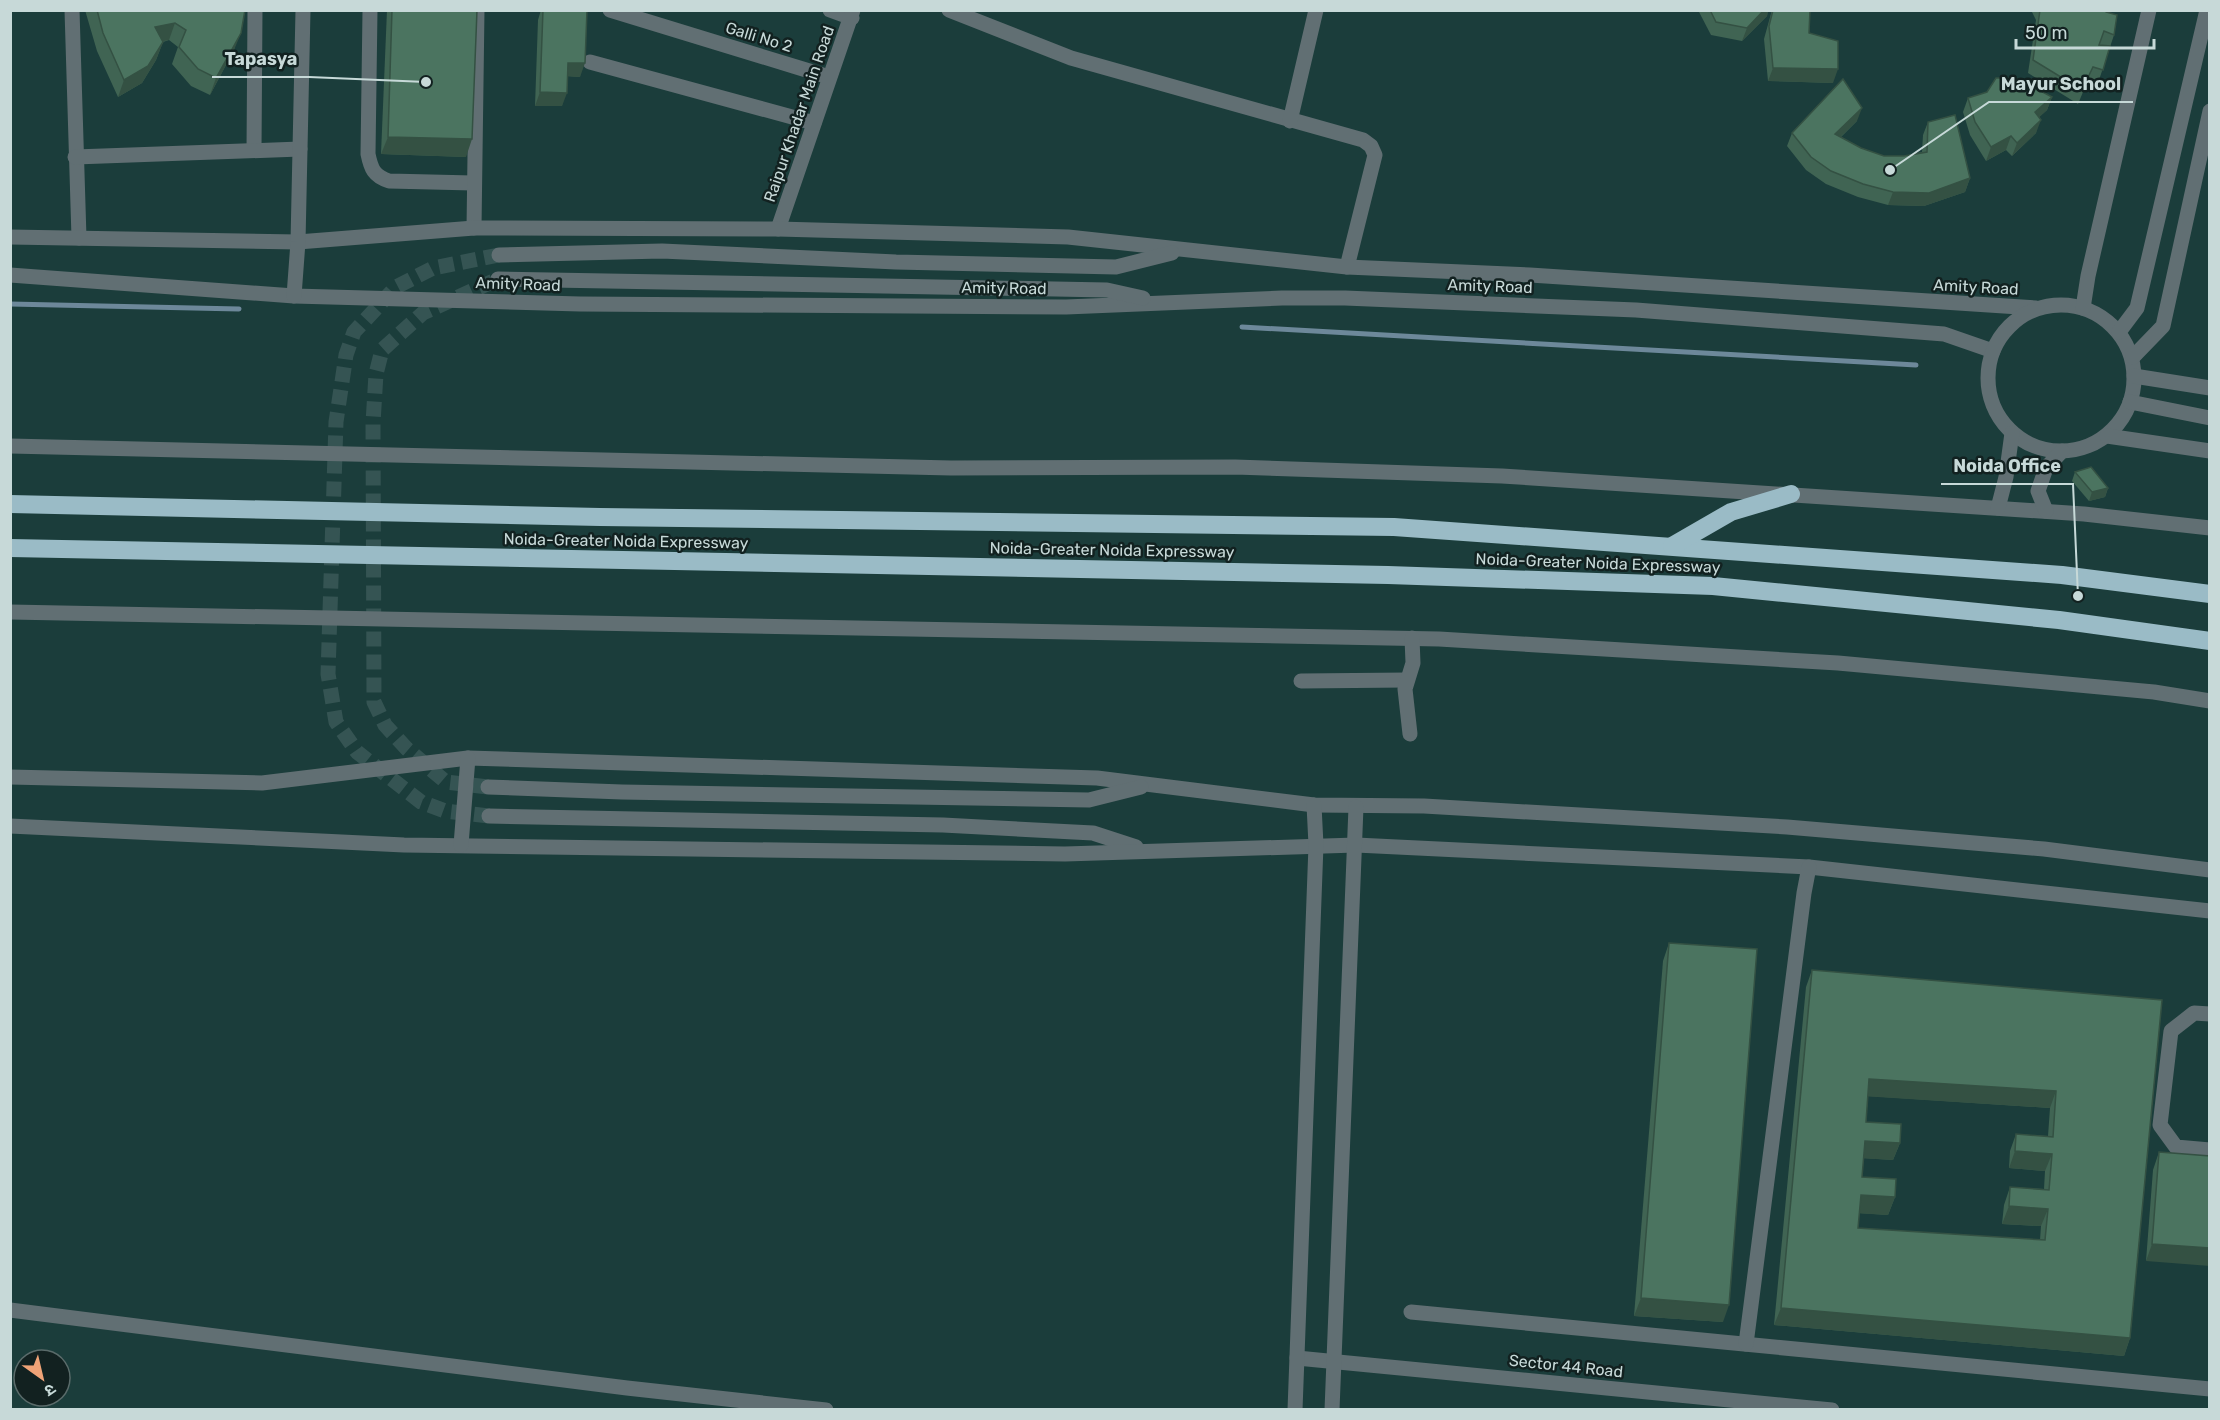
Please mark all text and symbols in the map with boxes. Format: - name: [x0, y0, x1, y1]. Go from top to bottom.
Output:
- scale bar: [2016, 12, 2154, 50]
- street label: Galli No 2: [723, 18, 795, 56]
- text: 50 m: [2025, 22, 2068, 44]
- street label: Raipur Khadar Main Road: [760, 23, 838, 205]
- callout: Tapasya: [212, 41, 309, 77]
- text: Tapasya: [225, 48, 297, 70]
- callout: Mayur School: [1989, 66, 2133, 102]
- text: Mayur School: [2001, 73, 2121, 95]
- street label: Amity Road: [475, 273, 561, 295]
- street label: Amity Road: [1447, 275, 1533, 297]
- street label: Amity Road: [1933, 275, 2019, 299]
- street label: Amity Road: [961, 278, 1047, 298]
- callout: Noida Office: [1941, 448, 2073, 484]
- text: Noida Office: [1953, 455, 2061, 477]
- street label: Noida-Greater Noida Expressway: [503, 529, 749, 553]
- street label: Noida-Greater Noida Expressway: [989, 538, 1235, 562]
- street label: Noida-Greater Noida Expressway: [1475, 549, 1721, 577]
- north arrow: [12, 1348, 72, 1408]
- street label: Sector 44 Road: [1508, 1351, 1624, 1381]
- text: उ: [40, 1380, 59, 1401]

